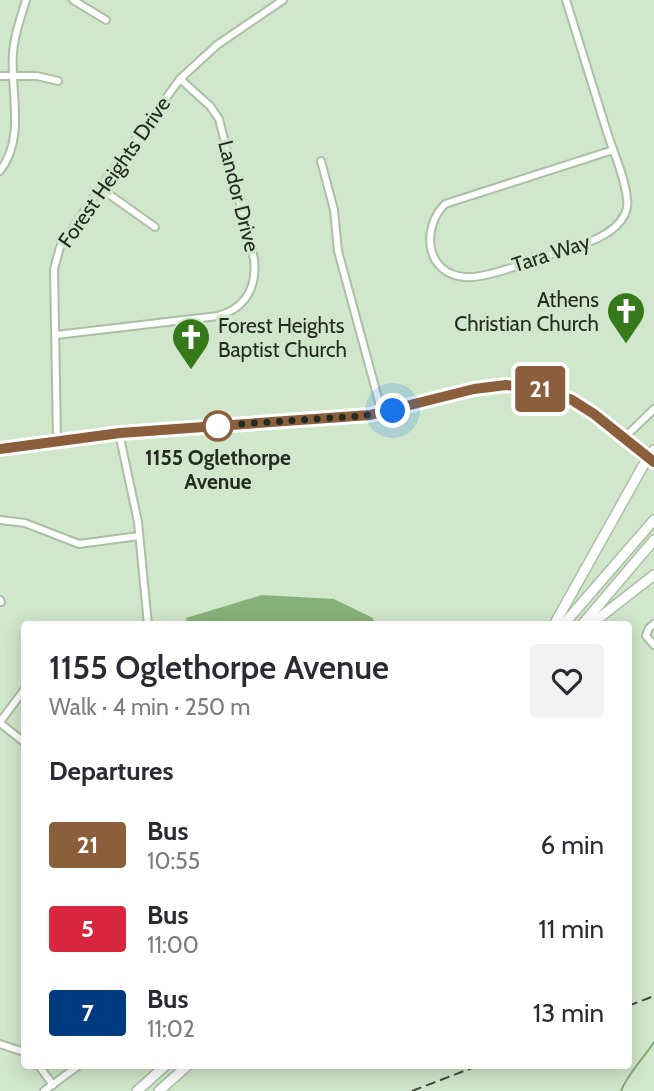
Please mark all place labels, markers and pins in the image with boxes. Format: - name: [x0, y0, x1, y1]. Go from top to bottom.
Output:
- place label: Athens Christian Church: [454, 287, 599, 336]
- church icon: Athens Christian Church: [605, 290, 647, 345]
- place label: Forest Heights Baptist Church: [218, 313, 347, 362]
- church icon: Forest Heights Baptist Church: [170, 316, 212, 371]
- marker: 1155 Oglethorpe Avenue: [203, 411, 233, 441]
- place label: 1155 Oglethorpe Avenue: [145, 445, 291, 494]

